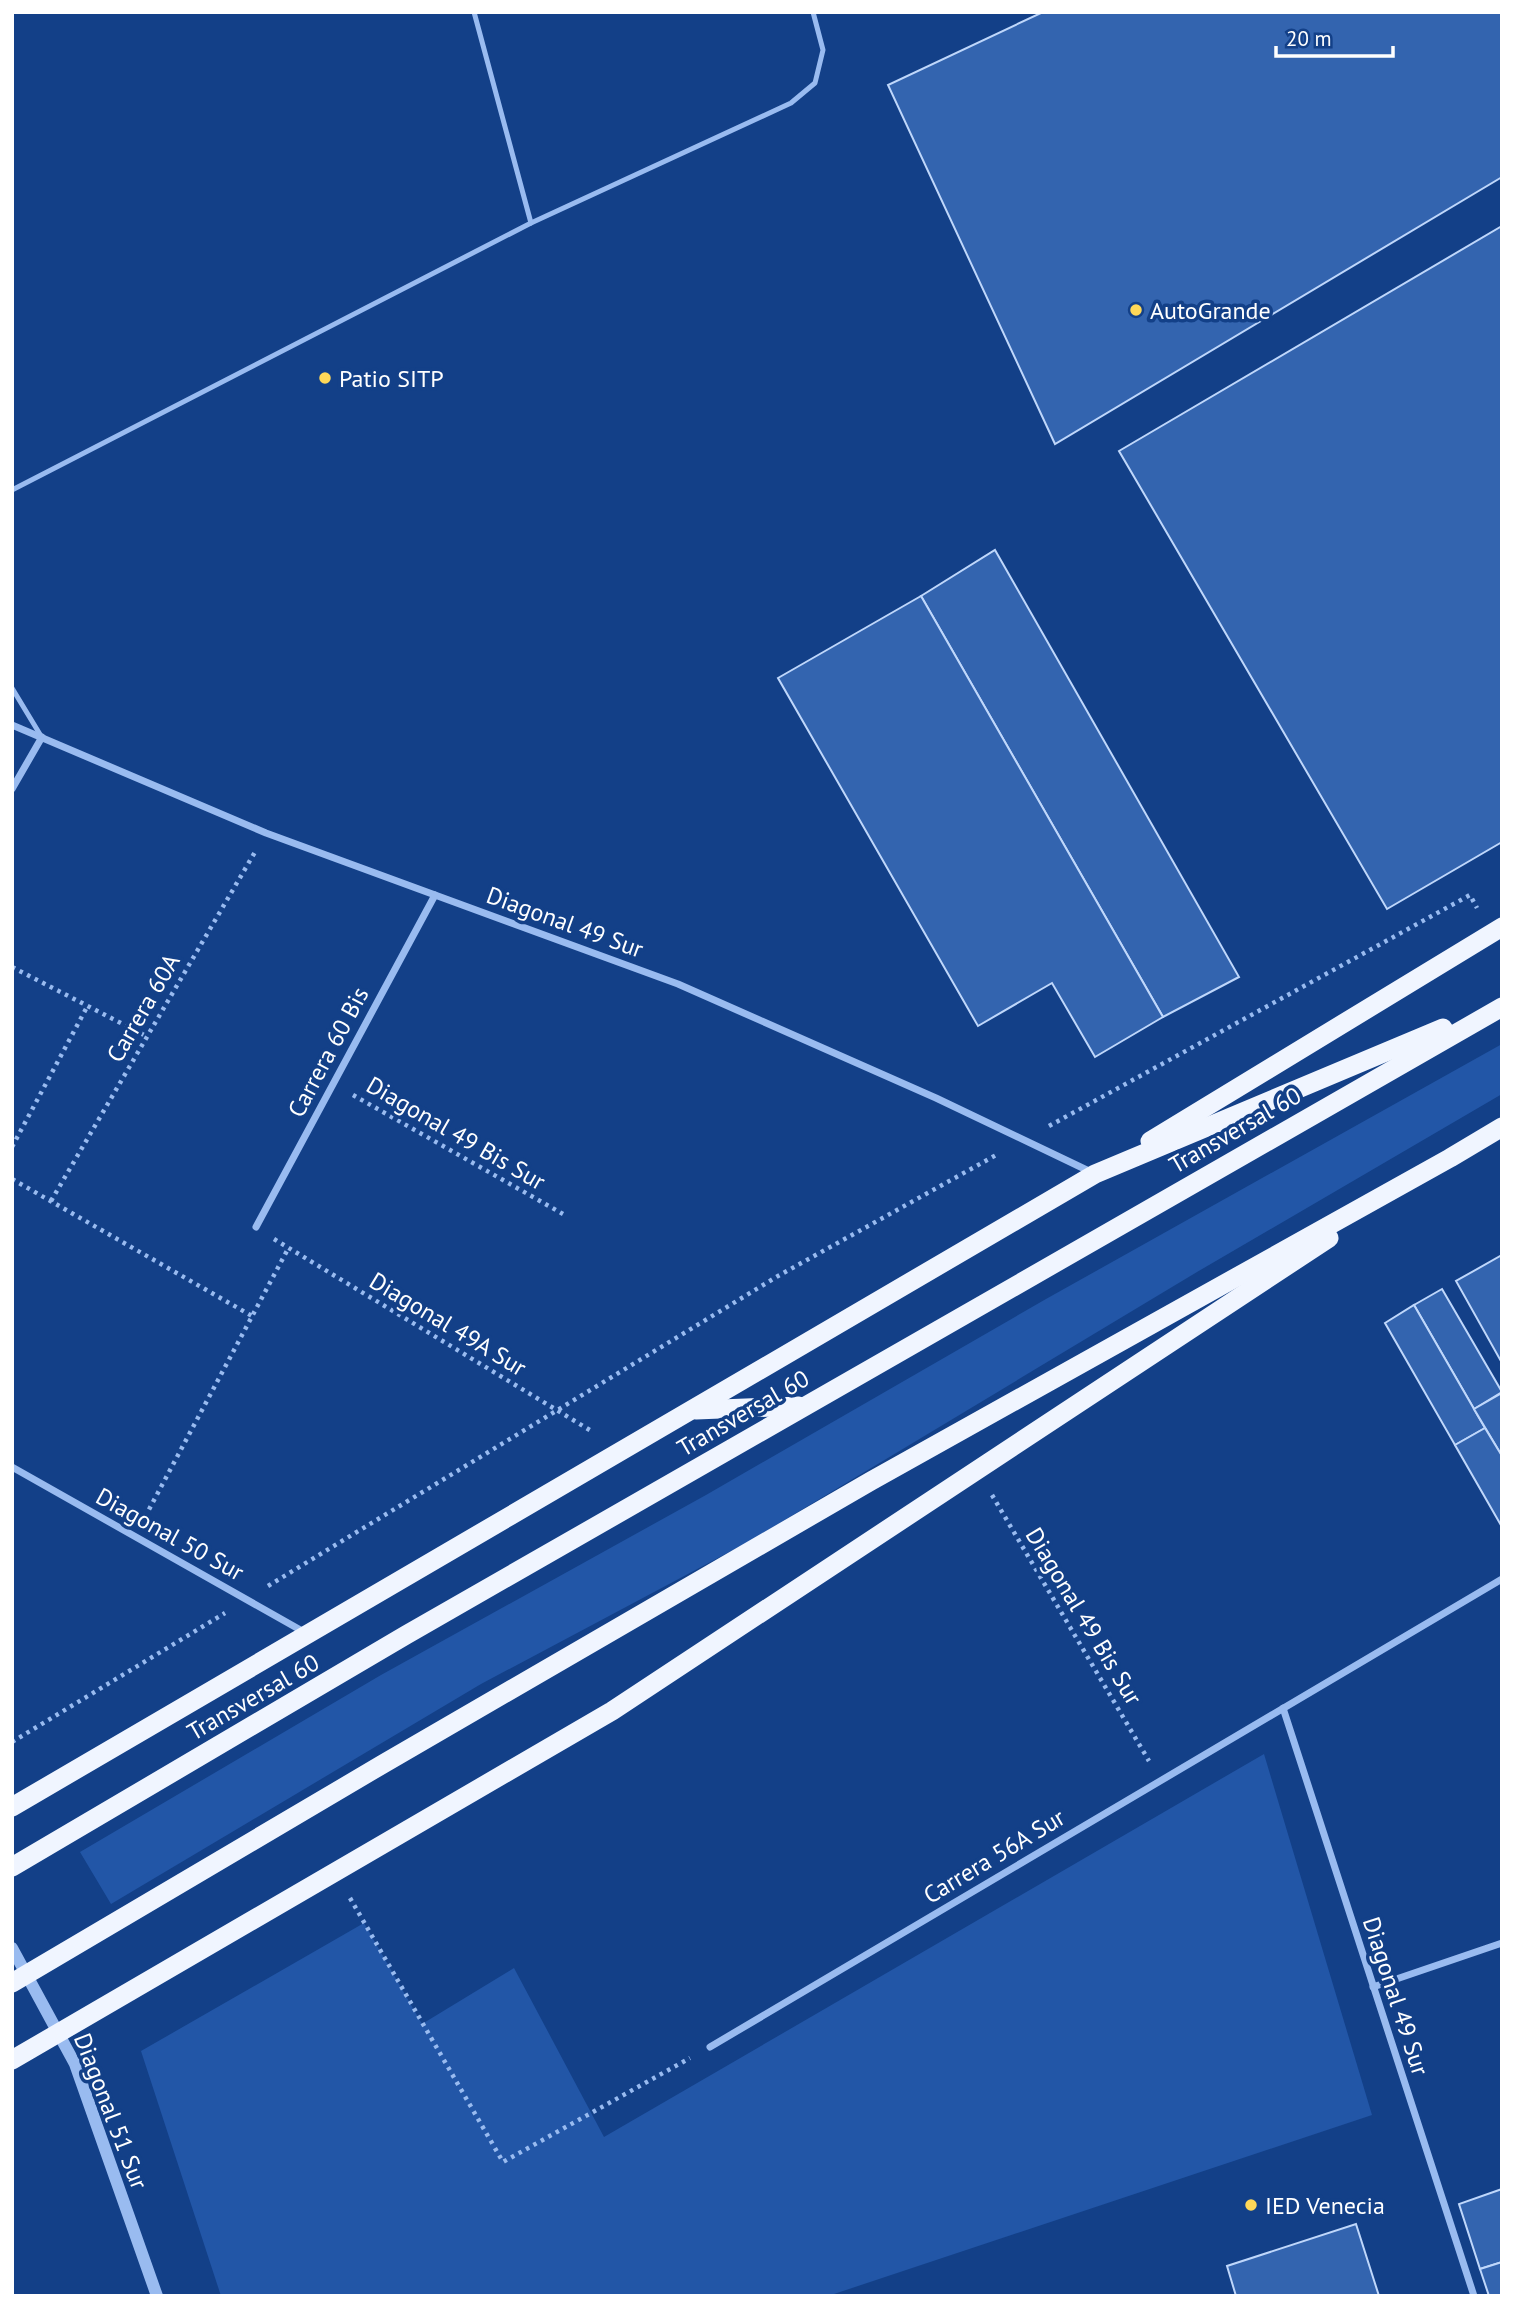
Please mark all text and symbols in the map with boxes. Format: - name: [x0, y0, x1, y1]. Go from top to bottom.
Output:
- scale bar: [1276, 14, 1393, 58]
- text: 20 m: [1286, 25, 1332, 52]
- place label: AutoGrande: [1150, 295, 1271, 326]
- marker: AutoGrande: [1128, 302, 1144, 318]
- place label: Patio SITP: [339, 363, 444, 394]
- marker: Patio SITP: [317, 370, 333, 386]
- street label: Diagonal 49 Sur: [482, 879, 648, 965]
- street label: Carrera 60A: [99, 948, 187, 1068]
- street label: Carrera 60 Bis: [281, 981, 375, 1123]
- street label: Diagonal 49 Bis Sur: [361, 1069, 551, 1197]
- street label: Transversal 60: [1163, 1080, 1307, 1180]
- street label: Diagonal 49A Sur: [364, 1265, 532, 1383]
- street label: Transversal 60: [671, 1363, 815, 1463]
- street label: Diagonal 50 Sur: [90, 1481, 250, 1587]
- street label: Diagonal 49 Bis Sur: [1019, 1522, 1149, 1710]
- street label: Transversal 60: [181, 1647, 325, 1747]
- street label: Carrera 56A Sur: [918, 1802, 1070, 1910]
- street label: Diagonal 49 Sur: [1356, 1913, 1436, 2079]
- street label: Diagonal 51 Sur: [67, 2029, 155, 2193]
- place label: IED Venecia: [1265, 2190, 1385, 2221]
- marker: IED Venecia: [1243, 2197, 1259, 2213]

